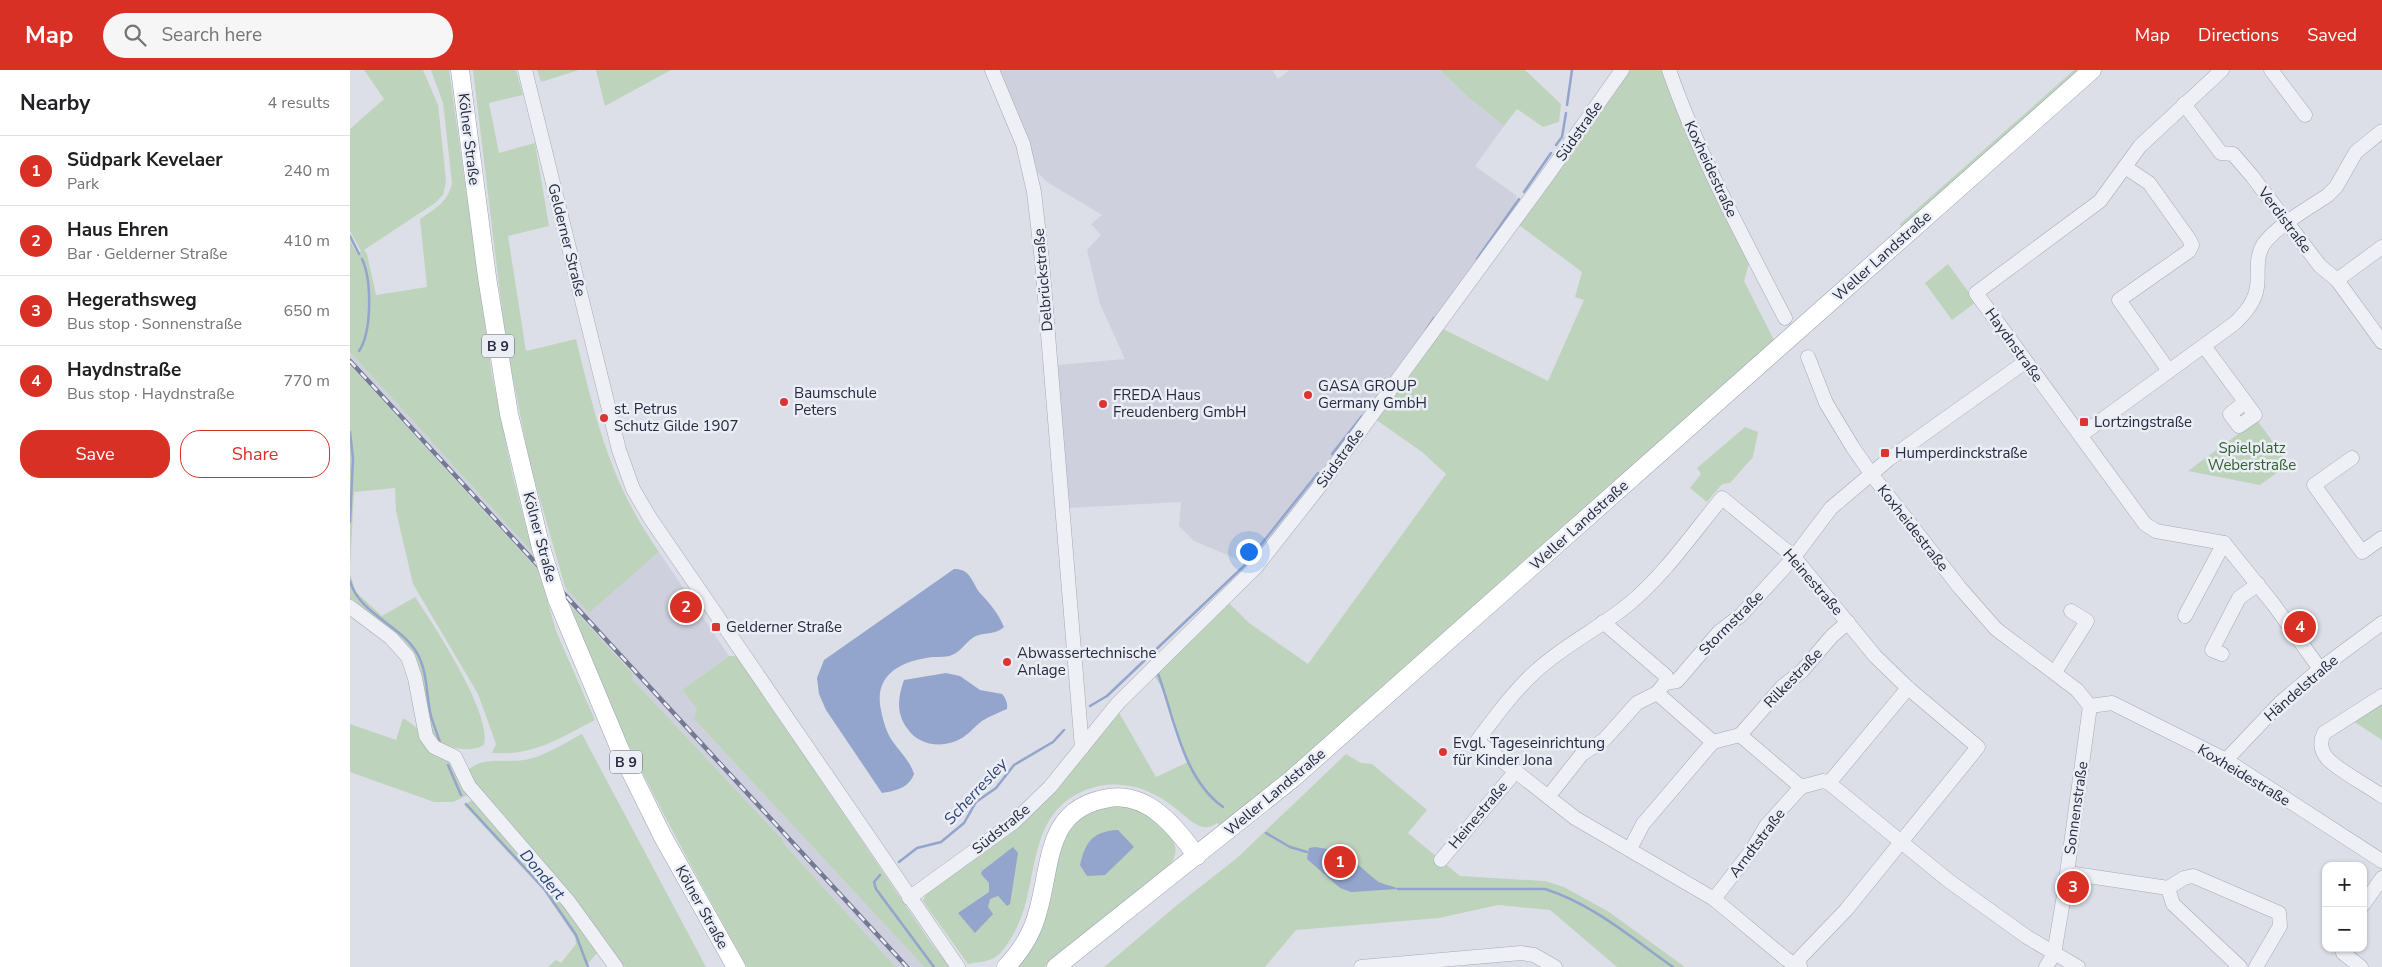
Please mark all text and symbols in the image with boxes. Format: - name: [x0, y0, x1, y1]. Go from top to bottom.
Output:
- search box: [103, 13, 453, 58]
- text: Map: [25, 19, 73, 51]
- icon: search: [121, 21, 149, 49]
- text: Search here: [161, 22, 262, 48]
- text: Map: [2135, 23, 2170, 47]
- text: Directions: [2198, 23, 2279, 47]
- text: Saved: [2307, 23, 2357, 47]
- text: Nearby: [20, 89, 90, 117]
- text: 4 results: [268, 92, 330, 114]
- street label: Kölner Straße: [453, 92, 485, 186]
- street label: Südstraße: [1551, 97, 1607, 165]
- street label: Koxheidestraße: [1680, 117, 1742, 221]
- text: Südpark Kevelaer: [67, 147, 223, 173]
- text: 1: [31, 160, 41, 182]
- text: 240 m: [283, 160, 330, 182]
- text: Park: [67, 173, 99, 195]
- street label: Gelderner Straße: [543, 181, 591, 299]
- street label: Verdistraße: [2253, 182, 2316, 257]
- street label: Weller Landstraße: [1829, 206, 1935, 306]
- text: Haus Ehren: [67, 217, 169, 243]
- street label: Delbrückstraße: [1029, 228, 1057, 332]
- text: 2: [31, 230, 41, 252]
- text: 410 m: [283, 230, 330, 252]
- text: Bar · Gelderner Straße: [67, 243, 228, 265]
- text: Hegerathsweg: [67, 287, 197, 313]
- text: 3: [31, 300, 41, 322]
- text: 650 m: [283, 300, 330, 322]
- street label: Haydnstraße: [1980, 304, 2048, 386]
- text: Bus stop · Sonnenstraße: [67, 313, 242, 335]
- road number: B 9: [482, 334, 514, 358]
- text: Haydnstraße: [67, 357, 181, 383]
- text: 4: [31, 370, 41, 392]
- text: 770 m: [283, 370, 330, 392]
- place label: GASA GROUP Germany GmbH: [1318, 376, 1427, 413]
- text: Bus stop · Haydnstraße: [67, 383, 235, 405]
- place label: Baumschule Peters: [794, 383, 877, 420]
- place label: FREDA Haus Freudenberg GmbH: [1113, 385, 1247, 422]
- marker: GASA GROUP Germany GmbH: [1302, 389, 1314, 401]
- marker: Baumschule Peters: [778, 396, 790, 408]
- marker: FREDA Haus Freudenberg GmbH: [1097, 398, 1109, 410]
- place label: st. Petrus Schutz Gilde 1907: [614, 399, 738, 436]
- marker: st. Petrus Schutz Gilde 1907: [598, 412, 610, 424]
- place label: Lortzingstraße: [2094, 412, 2192, 432]
- marker: Lortzingstraße: [2078, 416, 2090, 428]
- street label: Südstraße: [1312, 424, 1368, 492]
- button: Save: [20, 430, 170, 478]
- button: Share: [180, 430, 330, 478]
- park label: Spielplatz Weberstraße: [2208, 438, 2296, 475]
- place label: Humperdinckstraße: [1895, 443, 2028, 463]
- marker: Humperdinckstraße: [1879, 447, 1891, 459]
- street label: Weller Landstraße: [1526, 475, 1632, 575]
- street label: Koxheidestraße: [1873, 481, 1953, 575]
- street label: Kölner Straße: [518, 490, 562, 584]
- your location: [1236, 539, 1262, 565]
- street label: Heinestraße: [1778, 544, 1848, 620]
- street label: Stormstraße: [1694, 586, 1768, 660]
- pin: 2: [670, 588, 702, 626]
- pin: 4: [2284, 608, 2316, 646]
- place label: Gelderner Straße: [726, 617, 842, 637]
- marker: Gelderner Straße: [710, 621, 722, 633]
- place label: Abwassertechnische Anlage: [1017, 643, 1156, 680]
- street label: Rilkestraße: [1759, 644, 1827, 712]
- street label: Händelstraße: [2260, 650, 2342, 726]
- marker: Abwassertechnische Anlage: [1001, 656, 1013, 668]
- place label: Evgl. Tageseinrichtung für Kinder Jona: [1453, 733, 1605, 770]
- street label: Koxheidestraße: [2194, 739, 2294, 811]
- street label: Weller Landstraße: [1220, 744, 1330, 840]
- marker: Evgl. Tageseinrichtung für Kinder Jona: [1437, 746, 1449, 758]
- road number: B 9: [610, 750, 642, 774]
- water label: Scherresley: [939, 753, 1013, 830]
- street label: Sonnenstraße: [2060, 760, 2092, 856]
- street label: Heinestraße: [1444, 777, 1512, 853]
- street label: Südstraße: [968, 799, 1034, 859]
- street label: Arndtstraße: [1724, 804, 1790, 882]
- pin: 1: [1324, 843, 1356, 881]
- water label: Dondert: [515, 845, 570, 905]
- street label: Kölner Straße: [671, 862, 733, 952]
- map controls: [2322, 862, 2367, 952]
- button: +: [2322, 862, 2367, 907]
- pin: 3: [2057, 868, 2089, 906]
- button: −: [2322, 907, 2367, 952]

